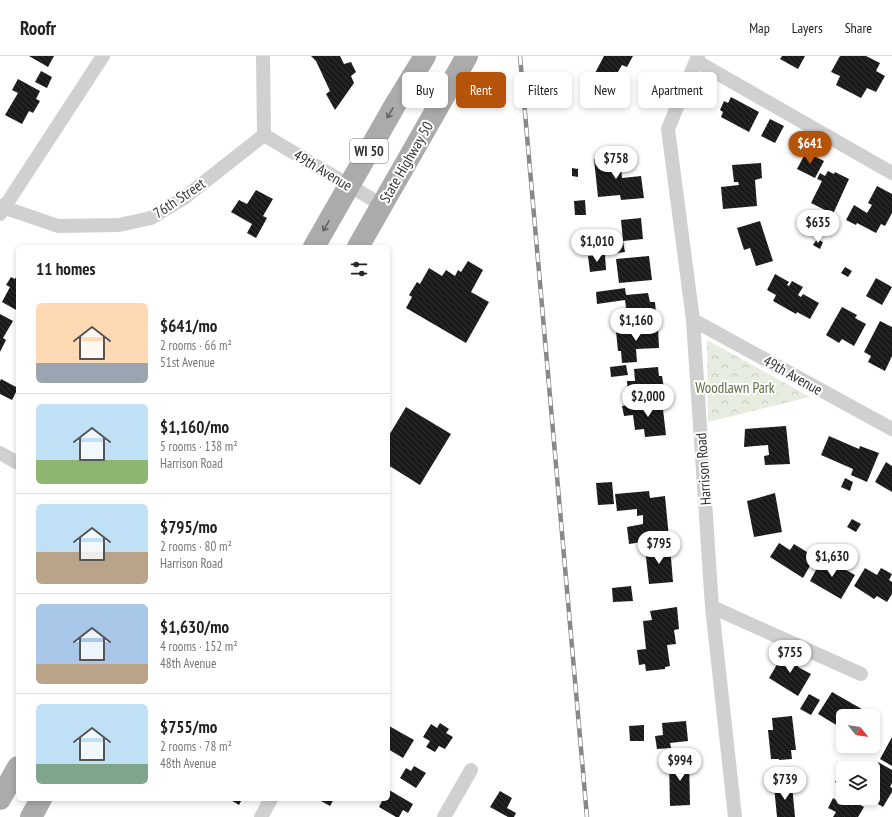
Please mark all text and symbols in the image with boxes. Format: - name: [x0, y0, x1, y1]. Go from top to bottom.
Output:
- text: Roofr: [20, 16, 56, 40]
- text: Map: [749, 19, 770, 37]
- text: Layers: [792, 19, 823, 37]
- text: Share: [845, 19, 872, 37]
- chip: Buy: [402, 72, 448, 108]
- chip: Rent: [456, 72, 506, 108]
- chip: Filters: [514, 72, 572, 108]
- chip: New: [580, 72, 630, 108]
- chip: Apartment: [638, 72, 717, 108]
- one-way arrow: [386, 107, 394, 119]
- street label: State Highway 50: [375, 118, 437, 206]
- pin: $641: [786, 131, 834, 165]
- text: $641: [798, 135, 822, 152]
- road number: WI 50: [350, 139, 388, 163]
- street label: 49th Avenue: [290, 145, 356, 195]
- pin: $758: [592, 146, 640, 180]
- text: $758: [604, 150, 628, 167]
- street label: 76th Street: [149, 174, 209, 222]
- pin: $635: [794, 210, 842, 244]
- text: $635: [806, 214, 830, 231]
- one-way arrow: [321, 220, 329, 232]
- pin: $1,010: [564, 229, 630, 263]
- text: $1,010: [580, 233, 614, 250]
- text: 11 homes: [36, 258, 95, 280]
- icon: filters: [348, 258, 370, 280]
- pin: $1,160: [603, 308, 669, 342]
- text: $1,160: [619, 312, 653, 329]
- text: $641/mo: [160, 315, 217, 337]
- icon: home: [68, 319, 116, 367]
- text: 2 rooms · 66 m²: [160, 337, 232, 354]
- street label: 49th Avenue: [760, 351, 826, 399]
- text: 51st Avenue: [160, 354, 215, 371]
- park label: Woodlawn Park: [695, 378, 775, 397]
- pin: $2,000: [615, 384, 681, 418]
- text: $2,000: [631, 388, 665, 405]
- text: $1,160/mo: [160, 416, 229, 438]
- icon: home: [68, 420, 116, 468]
- street label: Harrison Road: [691, 432, 715, 506]
- text: 5 rooms · 138 m²: [160, 438, 238, 455]
- text: Harrison Road: [160, 455, 223, 472]
- text: $795/mo: [160, 516, 217, 538]
- icon: home: [68, 520, 116, 568]
- pin: $795: [635, 531, 683, 565]
- text: $795: [647, 535, 671, 552]
- text: 2 rooms · 80 m²: [160, 538, 232, 555]
- pin: $1,630: [799, 544, 865, 578]
- text: $1,630: [815, 548, 849, 565]
- text: Harrison Road: [160, 555, 223, 572]
- text: $1,630/mo: [160, 616, 229, 638]
- icon: home: [68, 620, 116, 668]
- text: 4 rooms · 152 m²: [160, 638, 238, 655]
- pin: $755: [766, 640, 814, 674]
- text: $755: [778, 644, 802, 661]
- text: 48th Avenue: [160, 655, 216, 672]
- north arrow: [836, 709, 880, 753]
- map controls: [836, 709, 880, 805]
- text: $755/mo: [160, 716, 217, 738]
- icon: home: [68, 720, 116, 768]
- text: 2 rooms · 78 m²: [160, 738, 232, 755]
- pin: $994: [656, 748, 704, 782]
- text: $994: [668, 752, 692, 769]
- text: 48th Avenue: [160, 755, 216, 772]
- button: layers: [836, 761, 880, 805]
- pin: $739: [761, 767, 809, 801]
- text: $739: [773, 771, 797, 788]

